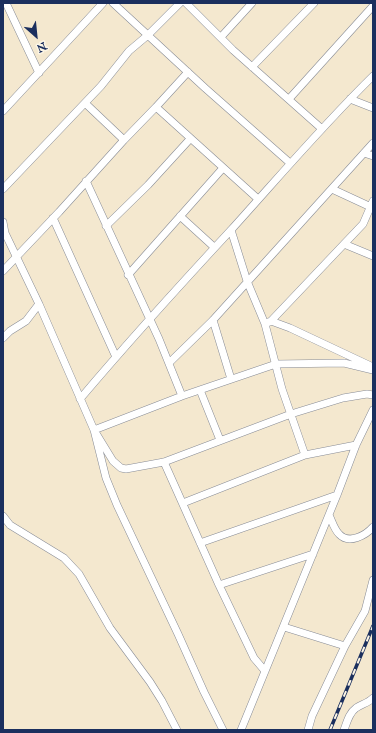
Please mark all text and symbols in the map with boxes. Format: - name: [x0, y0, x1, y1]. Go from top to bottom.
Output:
- north arrow: [16, 16, 56, 56]
- text: N: [34, 38, 49, 55]

